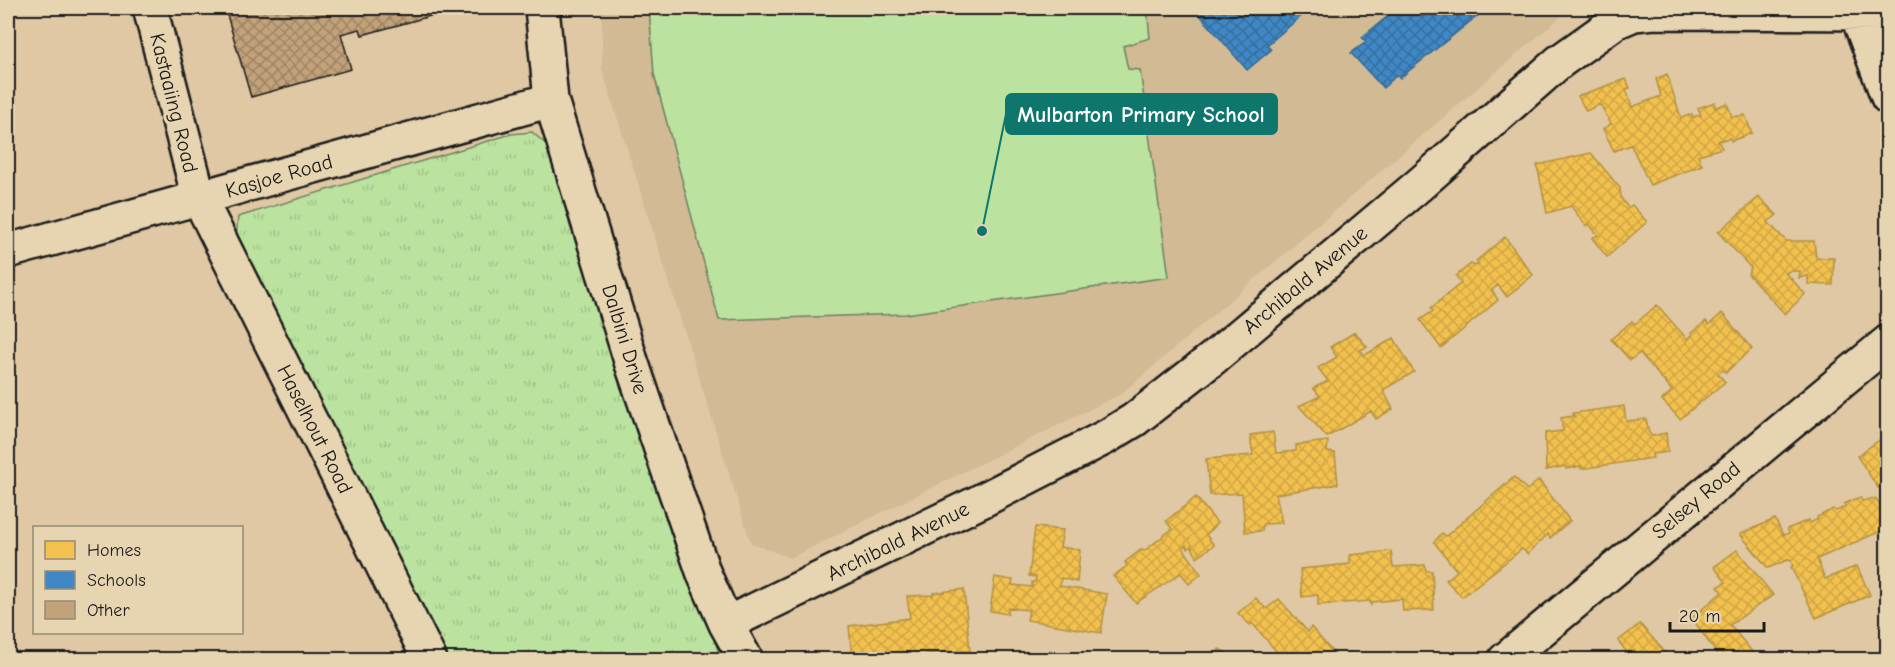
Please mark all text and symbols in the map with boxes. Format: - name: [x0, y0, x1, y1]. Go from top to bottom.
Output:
- street label: Kastaaiing Road: [145, 31, 203, 175]
- callout: Mulbarton Primary School: [1006, 94, 1277, 134]
- text: Mulbarton Primary School: [1017, 102, 1265, 128]
- street label: Kasjoe Road: [223, 149, 335, 203]
- street label: Archibald Avenue: [1238, 221, 1372, 339]
- street label: Dalbini Drive: [597, 281, 653, 397]
- street label: Haselhout Road: [272, 361, 358, 497]
- street label: Selsey Road: [1647, 456, 1745, 544]
- street label: Archibald Avenue: [823, 496, 973, 586]
- legend: [33, 526, 243, 634]
- text: Homes: [87, 540, 141, 561]
- text: Schools: [87, 570, 146, 591]
- scale bar: [1670, 595, 1764, 633]
- text: Other: [87, 600, 130, 621]
- text: 20 m: [1679, 606, 1720, 627]

